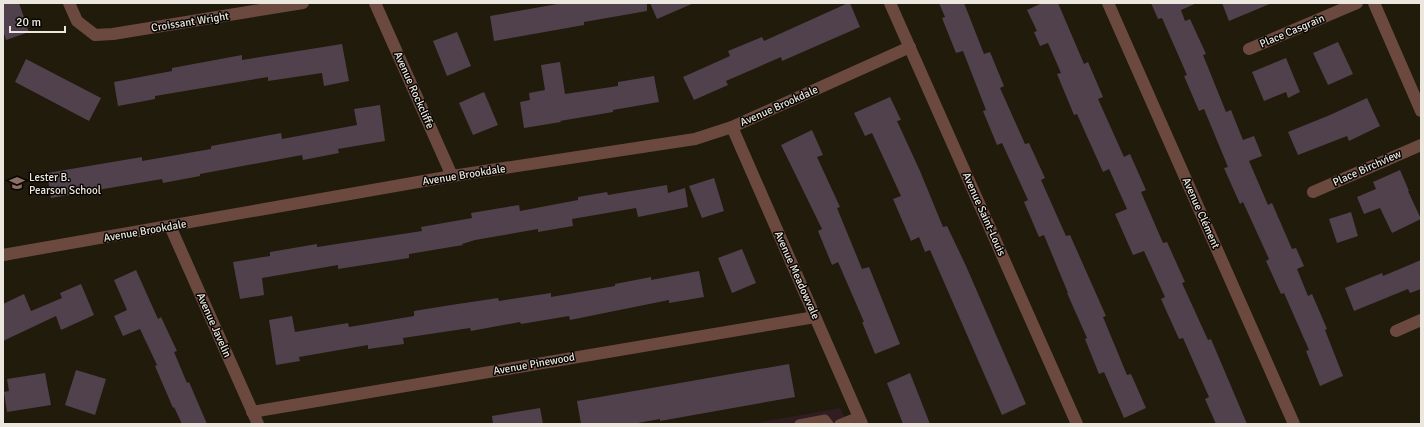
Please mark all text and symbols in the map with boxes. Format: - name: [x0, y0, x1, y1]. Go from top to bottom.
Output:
- scale bar: [10, 8, 65, 34]
- street label: Croissant Wright: [150, 9, 230, 35]
- street label: Place Casgrain: [1258, 11, 1326, 51]
- text: 20 m: [16, 15, 41, 30]
- street label: Avenue Rockcliffe: [391, 49, 437, 131]
- street label: Avenue Brookdale: [738, 83, 820, 129]
- street label: Place Birchview: [1331, 147, 1403, 189]
- street label: Avenue Brookdale: [421, 162, 507, 188]
- street label: Avenue Saint-Louis: [960, 170, 1008, 258]
- place label: Lester B. Pearson School: [29, 171, 101, 197]
- school or university icon: Lester B. Pearson School: [8, 174, 26, 192]
- street label: Avenue Clément: [1180, 176, 1222, 251]
- street label: Avenue Brookdale: [103, 217, 187, 245]
- street label: Avenue Meadowvale: [772, 229, 822, 321]
- street label: Avenue Javelin: [194, 291, 234, 359]
- street label: Avenue Pinewood: [492, 350, 576, 378]

